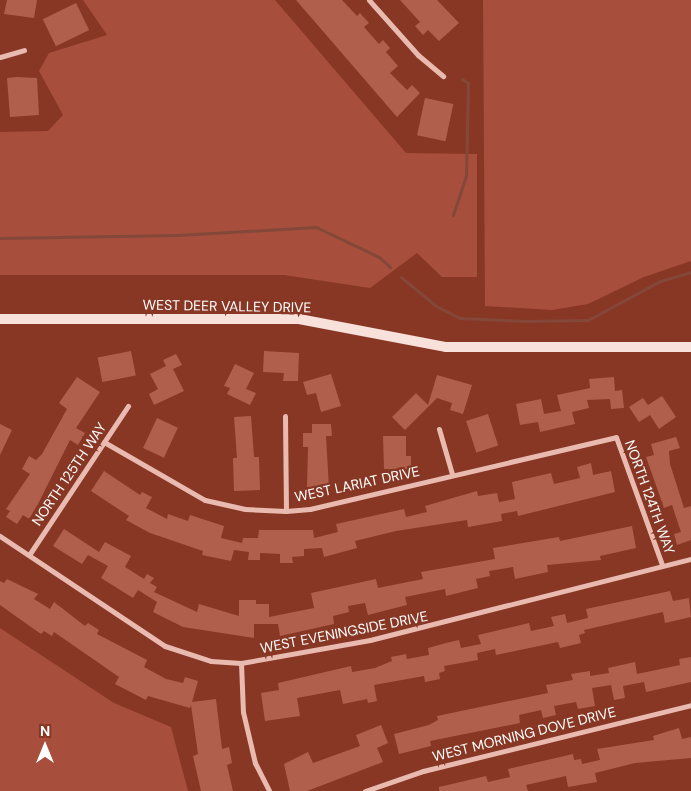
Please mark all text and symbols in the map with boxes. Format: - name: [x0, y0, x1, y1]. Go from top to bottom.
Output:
- street label: WEST DEER VALLEY DRIVE: [143, 296, 311, 316]
- street label: NORTH 125TH WAY: [28, 419, 110, 529]
- street label: NORTH 124TH WAY: [622, 438, 678, 556]
- street label: WEST LARIAT DRIVE: [293, 463, 421, 505]
- street label: WEST EVENINGSIDE DRIVE: [259, 607, 429, 657]
- street label: WEST MORNING DOVE DRIVE: [431, 703, 617, 765]
- north arrow: [20, 721, 70, 771]
- text: N: [40, 722, 50, 740]

